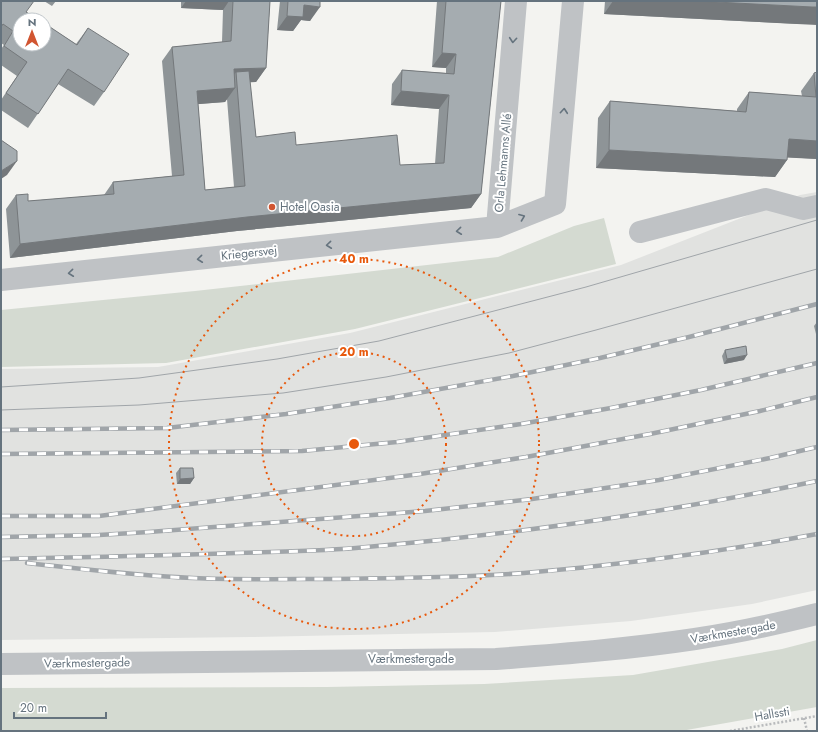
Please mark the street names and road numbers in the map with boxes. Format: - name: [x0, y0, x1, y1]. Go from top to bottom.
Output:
- street label: Orla Lehmanns Allé: [490, 113, 516, 213]
- street label: Kriegersvej: [220, 241, 278, 265]
- street label: Værkmestergade: [689, 616, 777, 648]
- street label: Værkmestergade: [368, 650, 454, 668]
- street label: Værkmestergade: [44, 653, 130, 673]
- street label: Hallssti: [753, 702, 791, 726]

